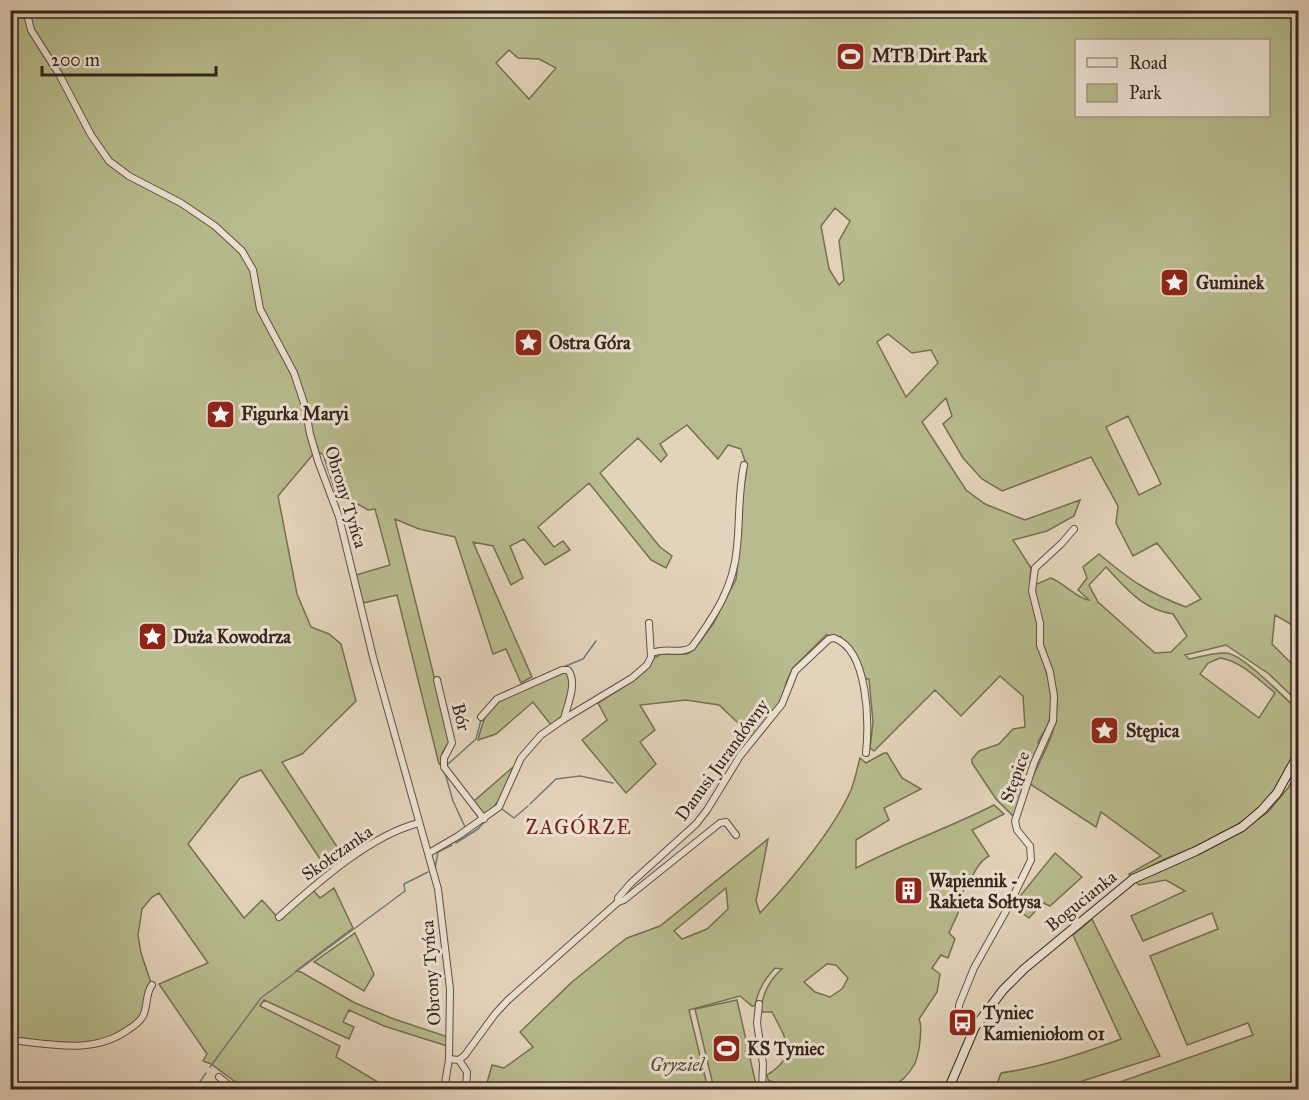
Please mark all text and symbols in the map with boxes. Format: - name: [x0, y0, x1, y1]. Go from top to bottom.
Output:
- scale bar: [42, 39, 216, 77]
- legend: [1075, 39, 1270, 117]
- sports icon: MTB Dirt Park: [835, 40, 867, 72]
- place label: MTB Dirt Park: [872, 45, 988, 67]
- text: 200 m: [51, 49, 100, 71]
- text: Road: [1129, 52, 1167, 74]
- text: Park: [1129, 82, 1162, 104]
- place icon: Guminek: [1159, 267, 1191, 299]
- place label: Guminek: [1196, 272, 1265, 294]
- place icon: Ostra Góra: [512, 327, 544, 359]
- place label: Ostra Góra: [549, 332, 631, 354]
- place icon: Figurka Maryi: [204, 398, 236, 430]
- place label: Figurka Maryi: [241, 403, 350, 426]
- street label: Obrony Tyńca: [320, 443, 372, 551]
- place icon: Duża Kowodrza: [136, 621, 168, 653]
- place label: Duża Kowodrza: [173, 626, 291, 648]
- street label: Danusi Jurandówny: [671, 695, 775, 826]
- street label: Bór: [447, 701, 475, 733]
- place icon: Stępica: [1089, 715, 1121, 747]
- place label: Stępica: [1126, 720, 1180, 743]
- street label: Stępice: [996, 748, 1034, 806]
- district label: ZAGÓRZE: [526, 813, 632, 839]
- street label: Skołczanka: [297, 820, 377, 885]
- street label: Bogucianka: [1041, 865, 1122, 937]
- place label: Wapiennik - Rakieta Sołtysa: [929, 870, 1042, 914]
- building icon: Wapiennik - Rakieta Sołtysa: [892, 875, 924, 907]
- street label: Obrony Tyńca: [416, 919, 446, 1026]
- place label: Tyniec Kamieniołom 01: [982, 1002, 1105, 1045]
- bus stop icon: Tyniec Kamieniołom 01: [946, 1007, 978, 1039]
- sports icon: KS Tyniec: [710, 1033, 742, 1065]
- place label: KS Tyniec: [747, 1038, 825, 1061]
- park label: Gryziel: [650, 1054, 706, 1076]

